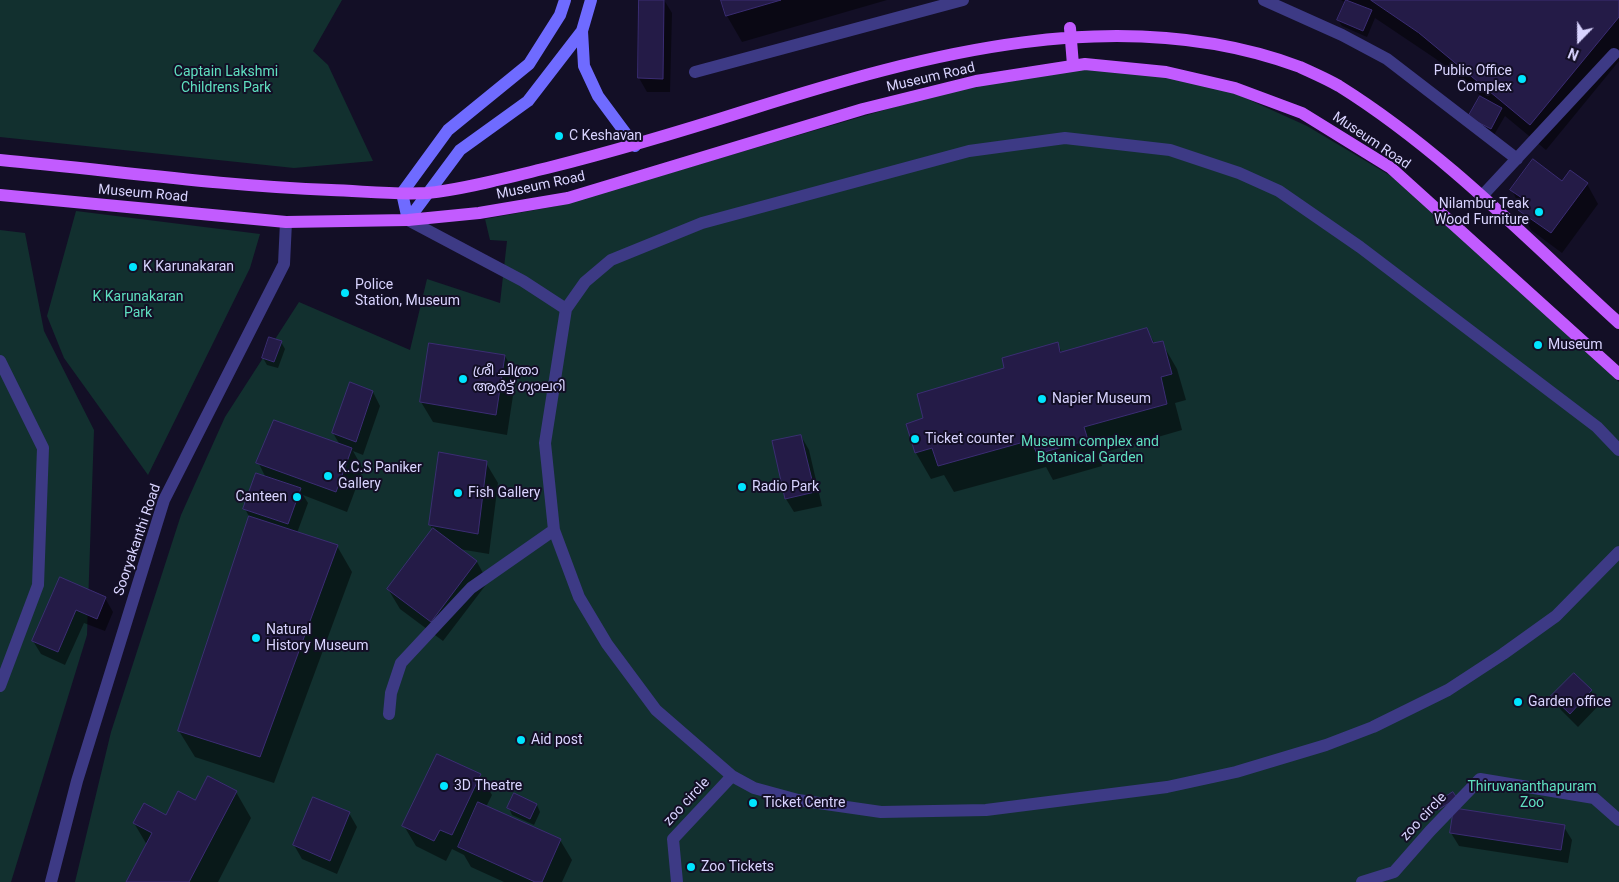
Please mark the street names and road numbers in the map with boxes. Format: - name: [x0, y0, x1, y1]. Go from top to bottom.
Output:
- street label: Museum Road: [885, 60, 977, 96]
- street label: Museum Road: [1329, 109, 1413, 173]
- street label: Museum Road: [495, 168, 587, 204]
- street label: Museum Road: [97, 182, 189, 206]
- street label: Sooryakanthi Road: [111, 482, 165, 598]
- street label: zoo circle: [660, 774, 714, 830]
- street label: zoo circle: [1397, 789, 1451, 845]

